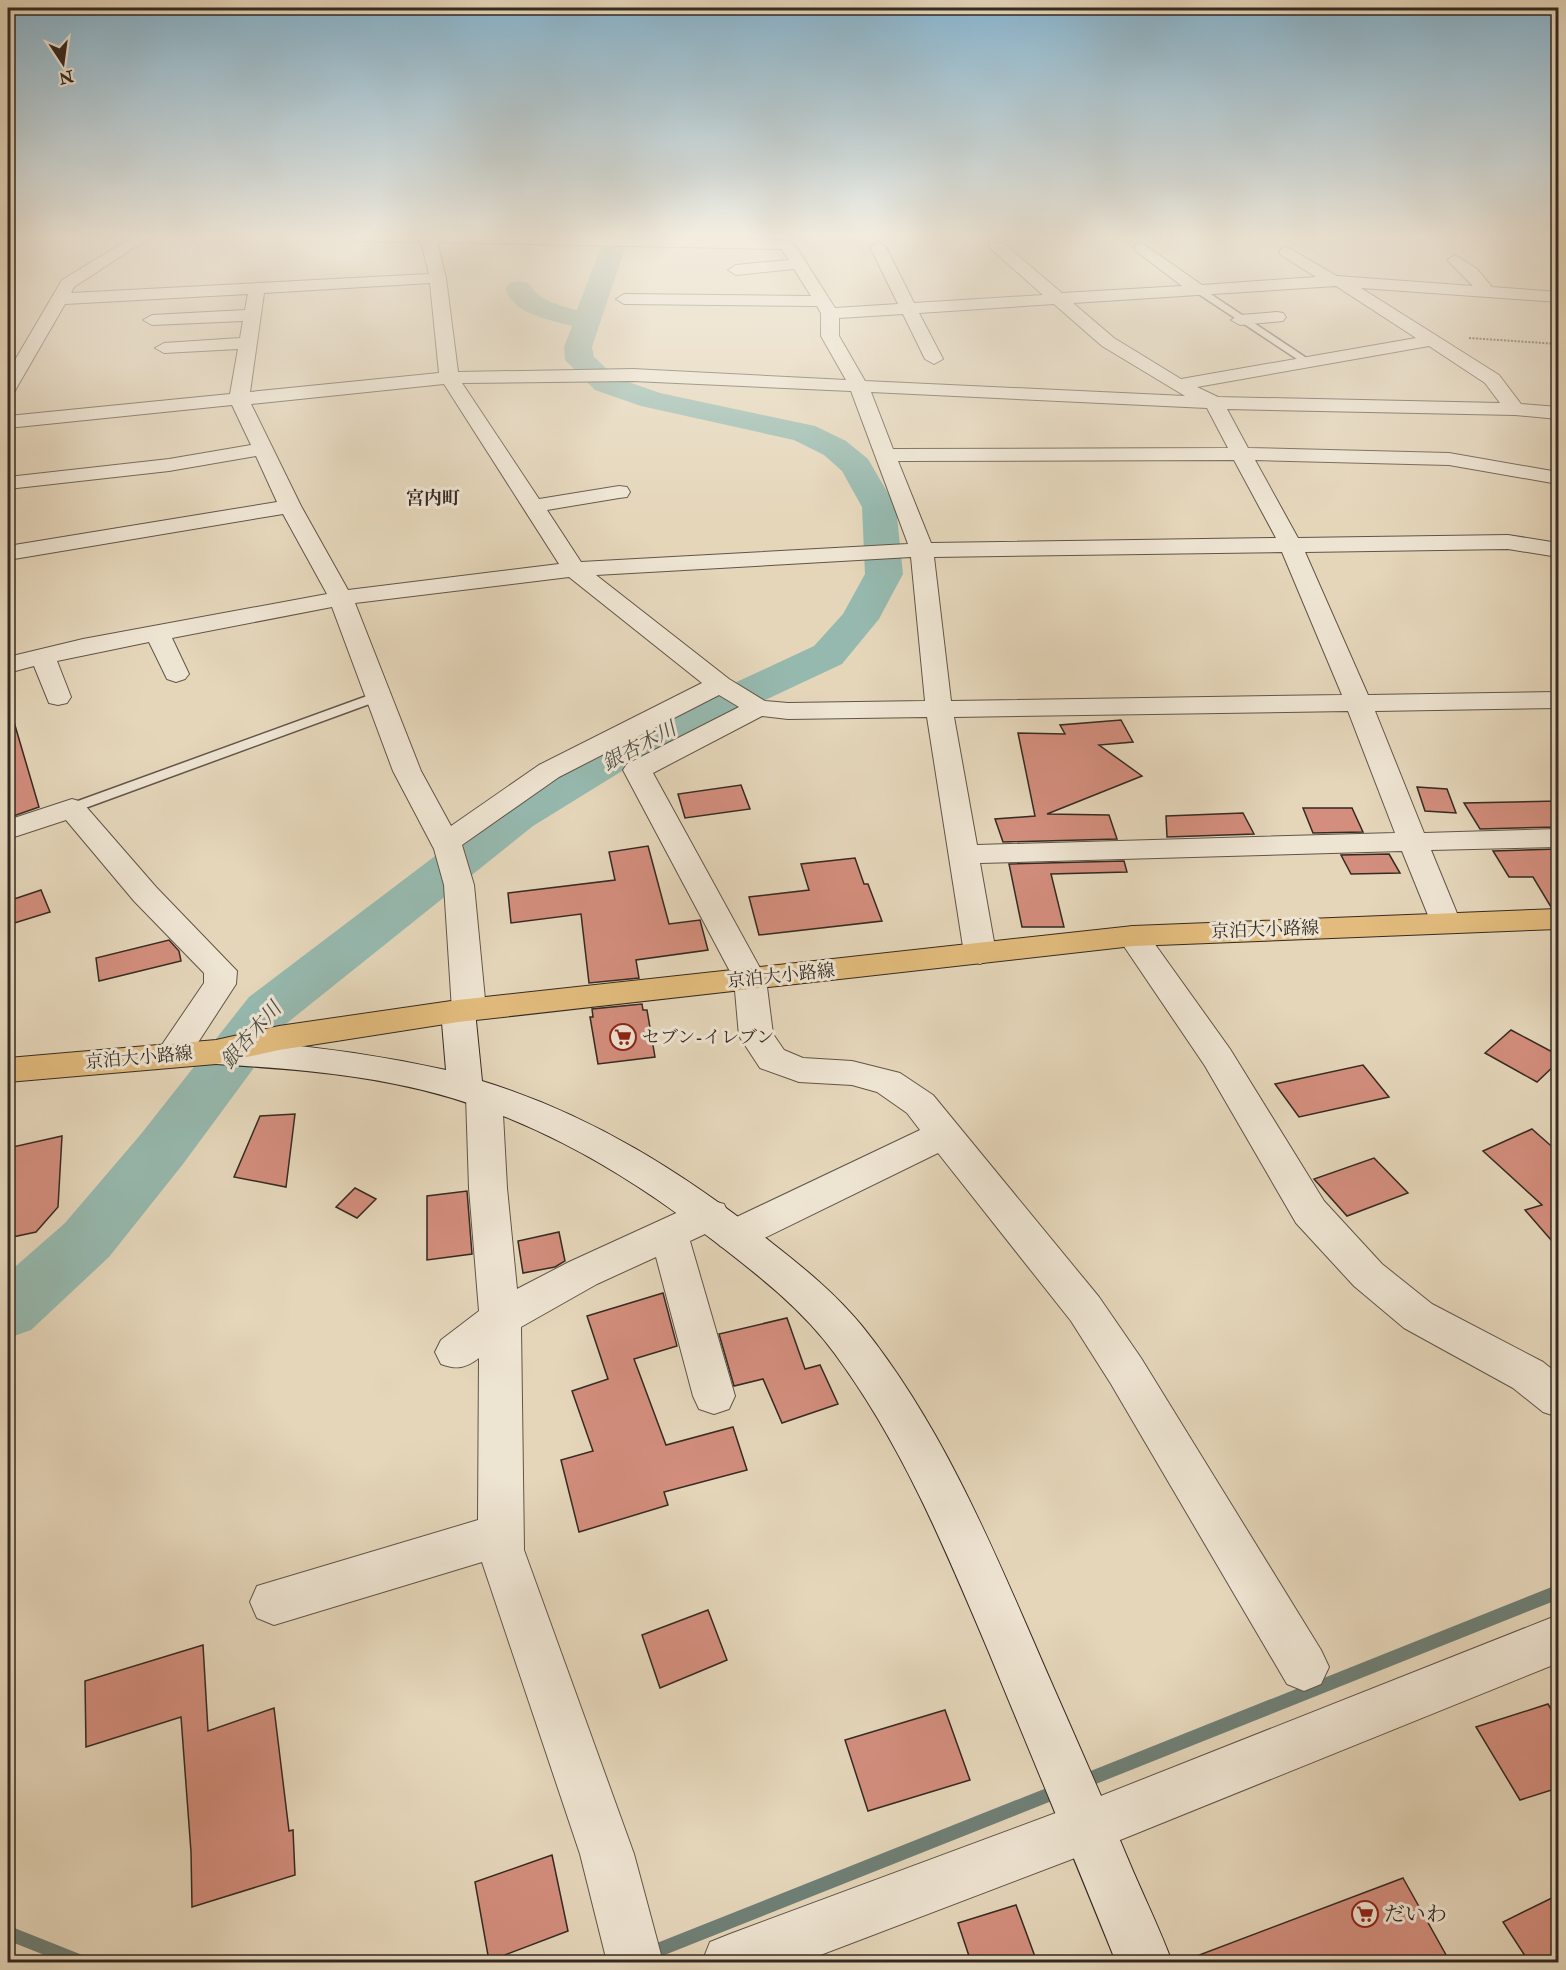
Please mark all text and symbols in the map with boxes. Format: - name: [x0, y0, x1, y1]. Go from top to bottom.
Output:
- north arrow: [33, 33, 93, 93]
- text: N: [56, 65, 76, 88]
- district label: 宮内町: [406, 487, 460, 510]
- water label: 銀杏木川: [598, 715, 682, 776]
- street label: 京泊大小路線: [1211, 917, 1319, 943]
- street label: 京泊大小路線: [726, 959, 836, 993]
- water label: 銀杏木川: [215, 995, 288, 1073]
- supermarket icon: セブン-イレブン: [608, 1022, 638, 1052]
- place label: セブン-イレブン: [642, 1026, 774, 1049]
- street label: 京泊大小路線: [84, 1042, 194, 1074]
- supermarket icon: だいわ: [1350, 1899, 1380, 1929]
- place label: だいわ: [1384, 1901, 1447, 1928]

